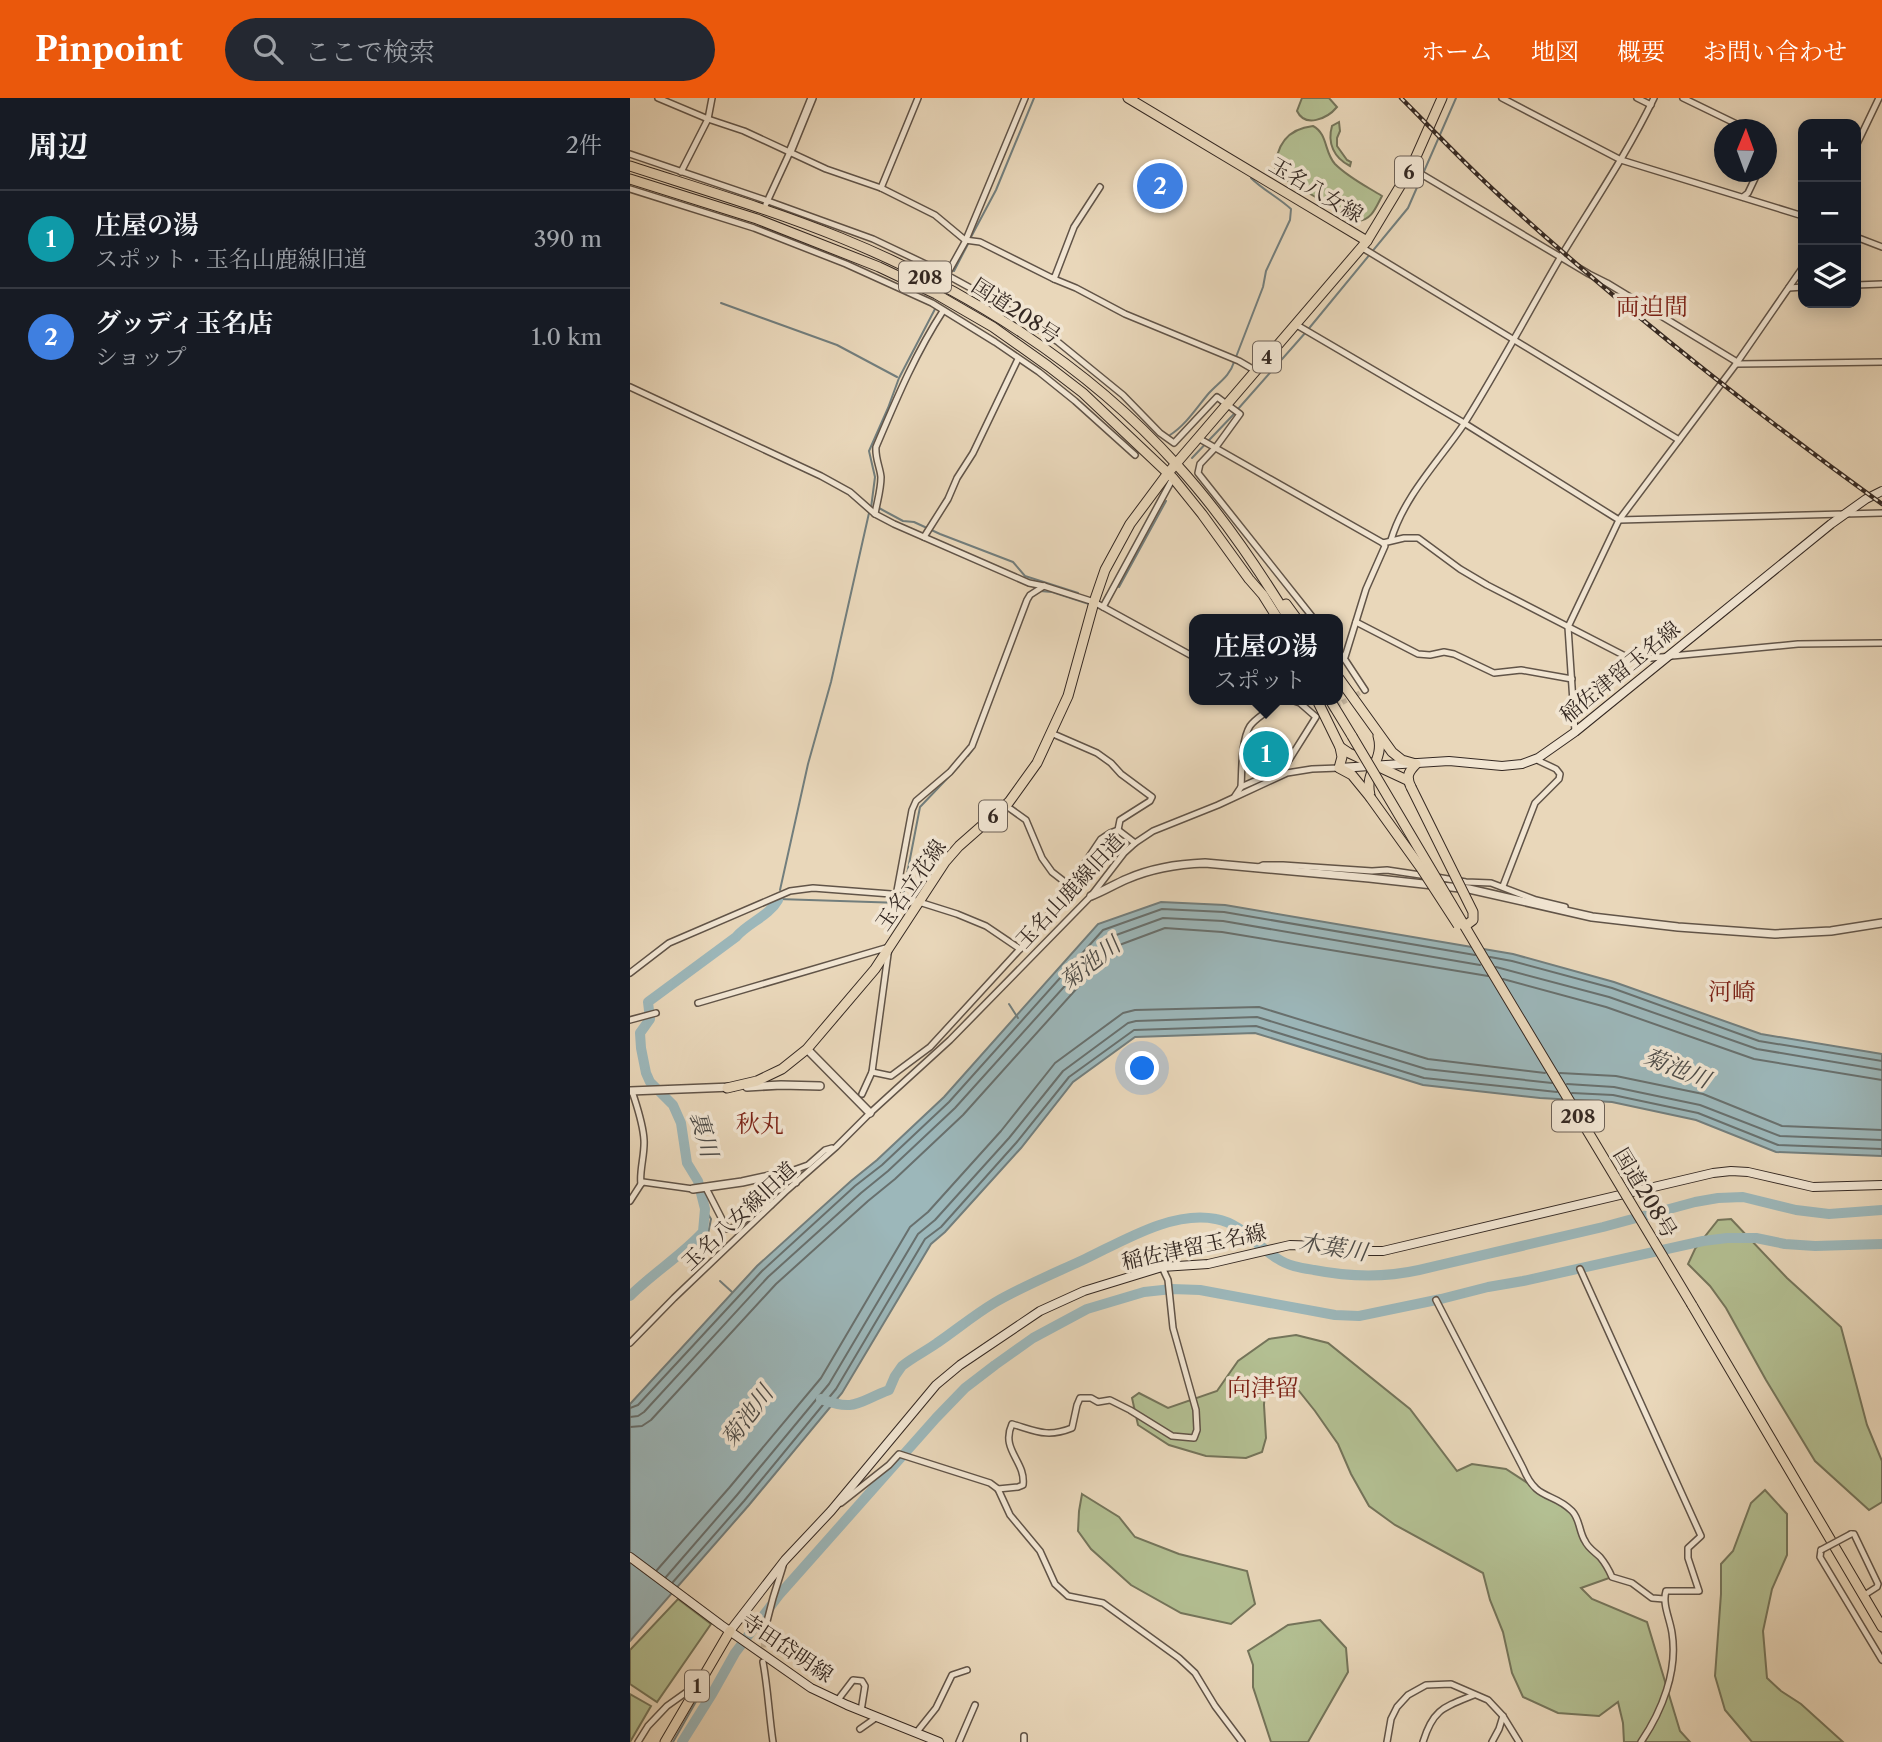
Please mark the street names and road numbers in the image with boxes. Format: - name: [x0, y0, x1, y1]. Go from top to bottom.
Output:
- street label: 玉名八女線: [1265, 152, 1368, 227]
- road number: 6: [1395, 156, 1423, 188]
- road number: 208: [899, 262, 951, 293]
- street label: 国道208号: [967, 273, 1065, 349]
- road number: 4: [1253, 342, 1281, 372]
- street label: 稲佐津留玉名線: [1555, 616, 1685, 728]
- road number: 6: [979, 800, 1007, 832]
- street label: 玉名山鹿線旧道: [1010, 828, 1129, 953]
- street label: 玉名立花線: [870, 835, 951, 935]
- road number: 208: [1552, 1100, 1604, 1132]
- street label: 国道208号: [1609, 1143, 1682, 1242]
- street label: 玉名八女線旧道: [676, 1156, 801, 1275]
- street label: 稲佐津留玉名線: [1119, 1219, 1268, 1274]
- street label: 寺田岱明線: [737, 1608, 838, 1687]
- road number: 1: [685, 1670, 709, 1702]

